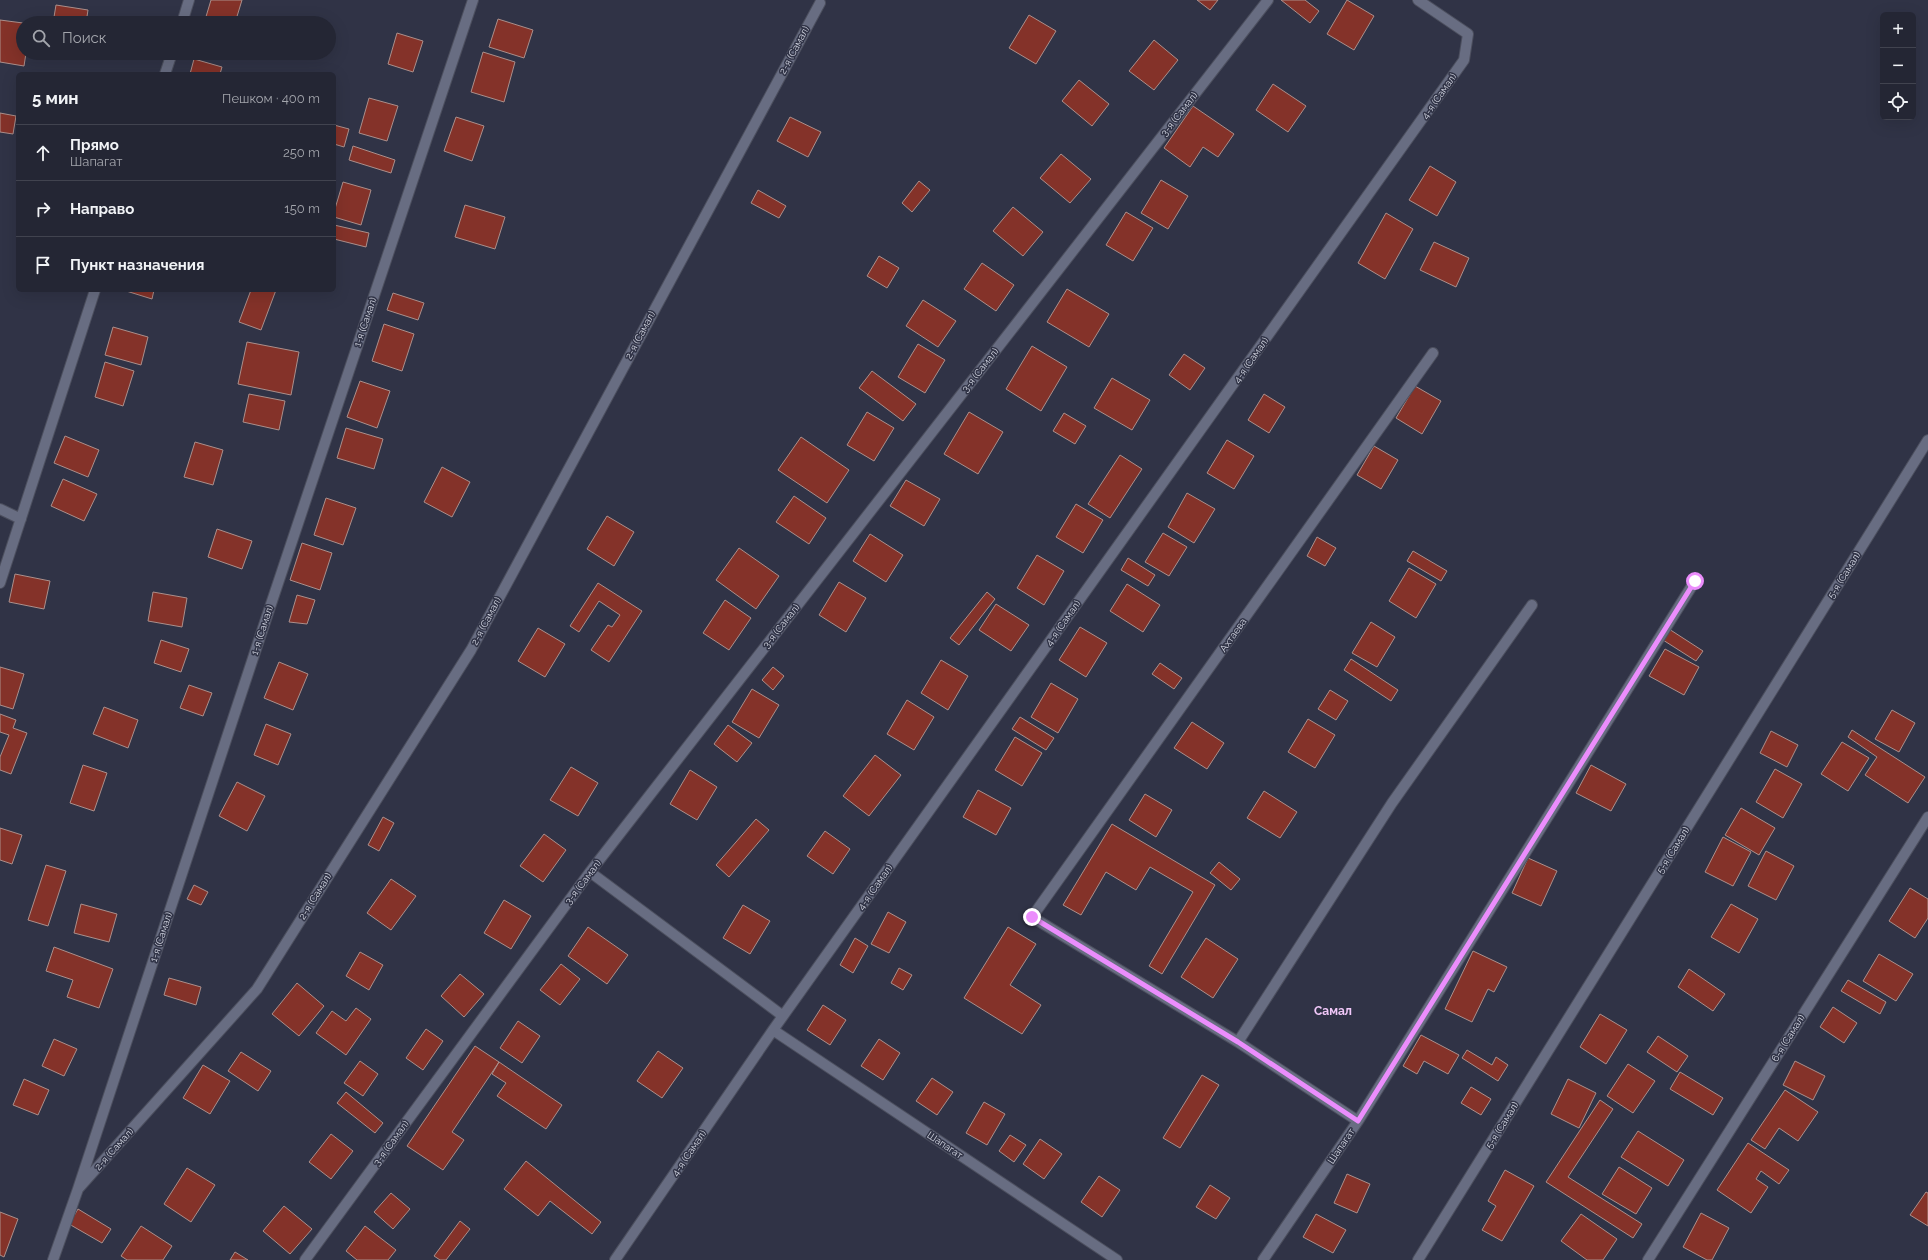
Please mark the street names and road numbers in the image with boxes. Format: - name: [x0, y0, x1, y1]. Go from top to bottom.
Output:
- street label: 2-я (Самал): [777, 24, 811, 76]
- street label: 4-я (Самал): [1419, 71, 1459, 121]
- street label: 3-я (Самал): [1158, 90, 1200, 138]
- street label: 1-я (Самал): [351, 295, 379, 348]
- street label: 2-я (Самал): [623, 309, 657, 361]
- street label: 4-я (Самал): [1231, 335, 1271, 385]
- street label: 3-я (Самал): [959, 346, 1001, 394]
- street label: 5-я (Самал): [1825, 549, 1863, 600]
- street label: 2-я (Самал): [469, 595, 503, 647]
- street label: 4-я (Самал): [1043, 598, 1083, 648]
- street label: 3-я (Самал): [760, 602, 802, 650]
- street label: 1-я (Самал): [249, 603, 275, 656]
- street label: Ахтаева: [1217, 616, 1249, 654]
- street label: 5-я (Самал): [1654, 824, 1692, 875]
- street label: 3-я (Самал): [563, 857, 604, 906]
- street label: 4-я (Самал): [855, 862, 895, 912]
- street label: 2-я (Самал): [296, 870, 334, 921]
- street label: 1-я (Самал): [148, 910, 174, 963]
- street label: 6-я (Самал): [1769, 1012, 1807, 1064]
- street label: 5-я (Самал): [1483, 1099, 1521, 1150]
- street label: 3-я (Самал): [371, 1118, 411, 1168]
- street label: 2-я (Самал): [92, 1125, 136, 1172]
- street label: Шапагат: [1325, 1126, 1357, 1166]
- street label: 4-я (Самал): [670, 1128, 709, 1178]
- street label: Шапагат: [925, 1129, 965, 1161]

